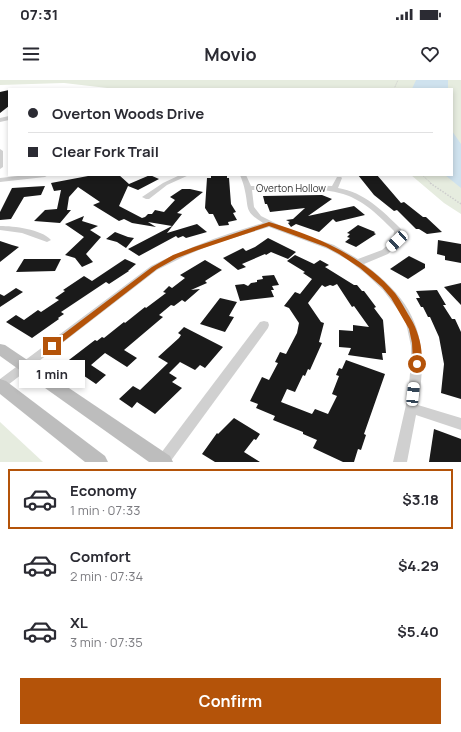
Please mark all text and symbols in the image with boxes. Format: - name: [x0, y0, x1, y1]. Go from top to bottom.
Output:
- text: 07:31: [20, 4, 58, 25]
- text: Movio: [204, 42, 257, 66]
- icon: menu: [20, 43, 42, 65]
- icon: heart: [419, 43, 441, 65]
- text: Overton Woods Drive: [52, 103, 204, 124]
- text: Clear Fork Trail: [52, 141, 159, 162]
- street label: Overton Hollow: [256, 181, 326, 195]
- car: [384, 228, 410, 254]
- route end: [43, 337, 61, 355]
- route start: [408, 355, 426, 373]
- callout: 1 min: [19, 360, 85, 388]
- text: 1 min: [36, 365, 68, 383]
- car: [406, 381, 420, 407]
- text: Economy: [70, 480, 137, 501]
- icon: car: [22, 481, 58, 517]
- text: $3.18: [402, 489, 439, 510]
- text: 1 min · 07:33: [70, 501, 140, 519]
- text: Comfort: [70, 546, 131, 567]
- icon: car: [22, 547, 58, 583]
- text: $4.29: [398, 555, 439, 576]
- text: 2 min · 07:34: [70, 567, 143, 585]
- text: XL: [70, 612, 88, 633]
- icon: car: [22, 613, 58, 649]
- text: $5.40: [397, 621, 439, 642]
- text: 3 min · 07:35: [70, 633, 143, 651]
- button: Confirm: [20, 678, 441, 724]

